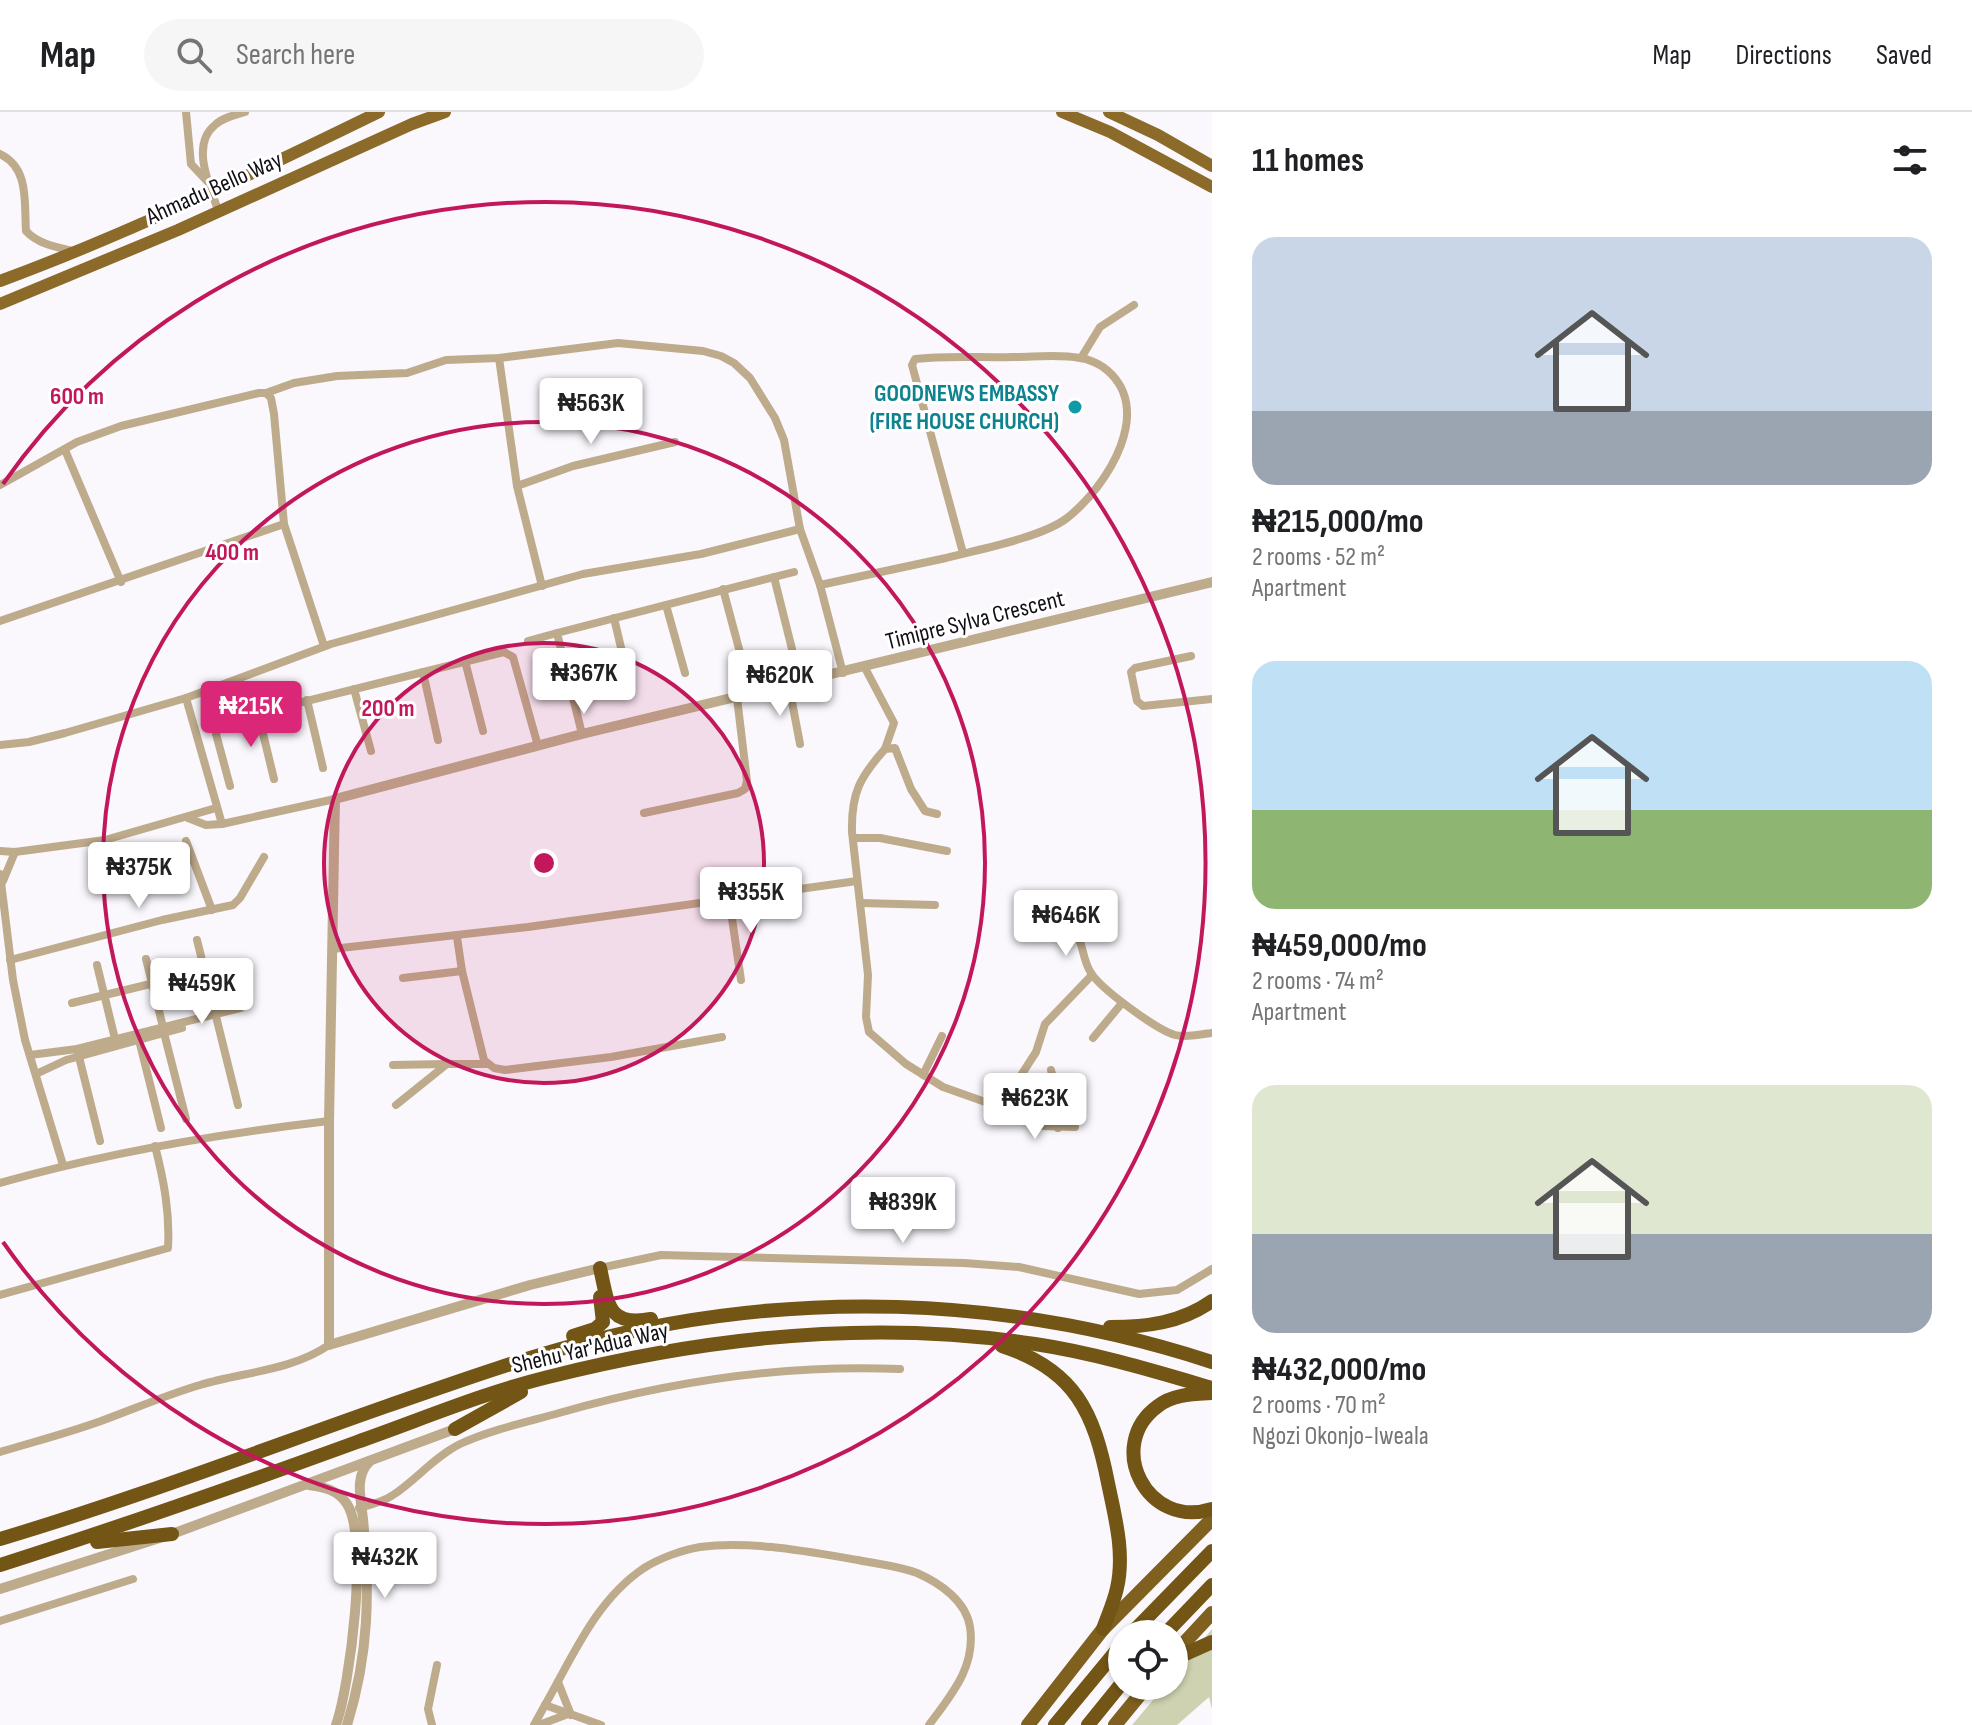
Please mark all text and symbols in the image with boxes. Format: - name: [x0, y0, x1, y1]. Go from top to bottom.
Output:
- search box: [144, 19, 704, 91]
- text: Map: [40, 33, 96, 78]
- icon: search: [172, 33, 216, 77]
- text: Search here: [236, 37, 355, 73]
- text: Map: [1653, 39, 1692, 72]
- text: Directions: [1736, 39, 1832, 72]
- text: Saved: [1876, 39, 1932, 72]
- icon: filters: [1888, 138, 1932, 182]
- text: 11 homes: [1252, 140, 1364, 181]
- street label: Ahmadu Bello Way: [141, 145, 286, 231]
- icon: home: [1520, 289, 1664, 433]
- pin: ₦563K: [535, 378, 647, 446]
- place label: GOODNEWS EMBASSY (FIRE HOUSE CHURCH): [869, 379, 1059, 436]
- text: 600 m: [50, 382, 104, 411]
- text: ₦563K: [558, 388, 624, 419]
- marker: GOODNEWS EMBASSY (FIRE HOUSE CHURCH): [1066, 398, 1084, 416]
- text: ₦215,000/mo: [1252, 501, 1424, 542]
- text: 400 m: [205, 538, 259, 567]
- text: 2 rooms · 52 m²: [1252, 542, 1385, 573]
- text: Apartment: [1252, 573, 1346, 604]
- street label: Timipre Sylva Crescent: [883, 584, 1067, 656]
- pin: ₦367K: [528, 648, 640, 716]
- pin: ₦620K: [724, 650, 836, 718]
- text: ₦367K: [550, 658, 618, 689]
- text: ₦620K: [746, 660, 814, 691]
- pin: ₦215K: [195, 681, 307, 749]
- text: ₦215K: [219, 691, 283, 722]
- text: 200 m: [361, 694, 415, 723]
- icon: home: [1520, 713, 1664, 857]
- pin: ₦375K: [83, 842, 195, 910]
- centre of rings: [530, 849, 558, 877]
- text: ₦375K: [106, 852, 172, 883]
- pin: ₦355K: [695, 867, 807, 935]
- text: ₦355K: [718, 877, 784, 908]
- pin: ₦646K: [1010, 890, 1122, 958]
- text: ₦646K: [1032, 900, 1100, 931]
- text: ₦459,000/mo: [1252, 925, 1427, 966]
- pin: ₦459K: [146, 958, 258, 1026]
- text: 2 rooms · 74 m²: [1252, 966, 1384, 997]
- text: ₦459K: [168, 968, 236, 999]
- text: Apartment: [1252, 997, 1346, 1028]
- pin: ₦623K: [979, 1073, 1091, 1141]
- text: ₦623K: [1001, 1083, 1069, 1114]
- icon: home: [1520, 1137, 1664, 1281]
- pin: ₦839K: [847, 1177, 959, 1245]
- text: ₦839K: [869, 1187, 937, 1218]
- street label: Shehu Yar'Adua Way: [509, 1316, 671, 1380]
- text: ₦432,000/mo: [1252, 1349, 1426, 1390]
- text: 2 rooms · 70 m²: [1252, 1390, 1386, 1421]
- text: Ngozi Okonjo-Iweala: [1252, 1421, 1429, 1452]
- pin: ₦432K: [329, 1532, 441, 1600]
- text: ₦432K: [352, 1542, 418, 1573]
- map controls: [1108, 1620, 1188, 1700]
- button: locate: [1108, 1620, 1188, 1700]

